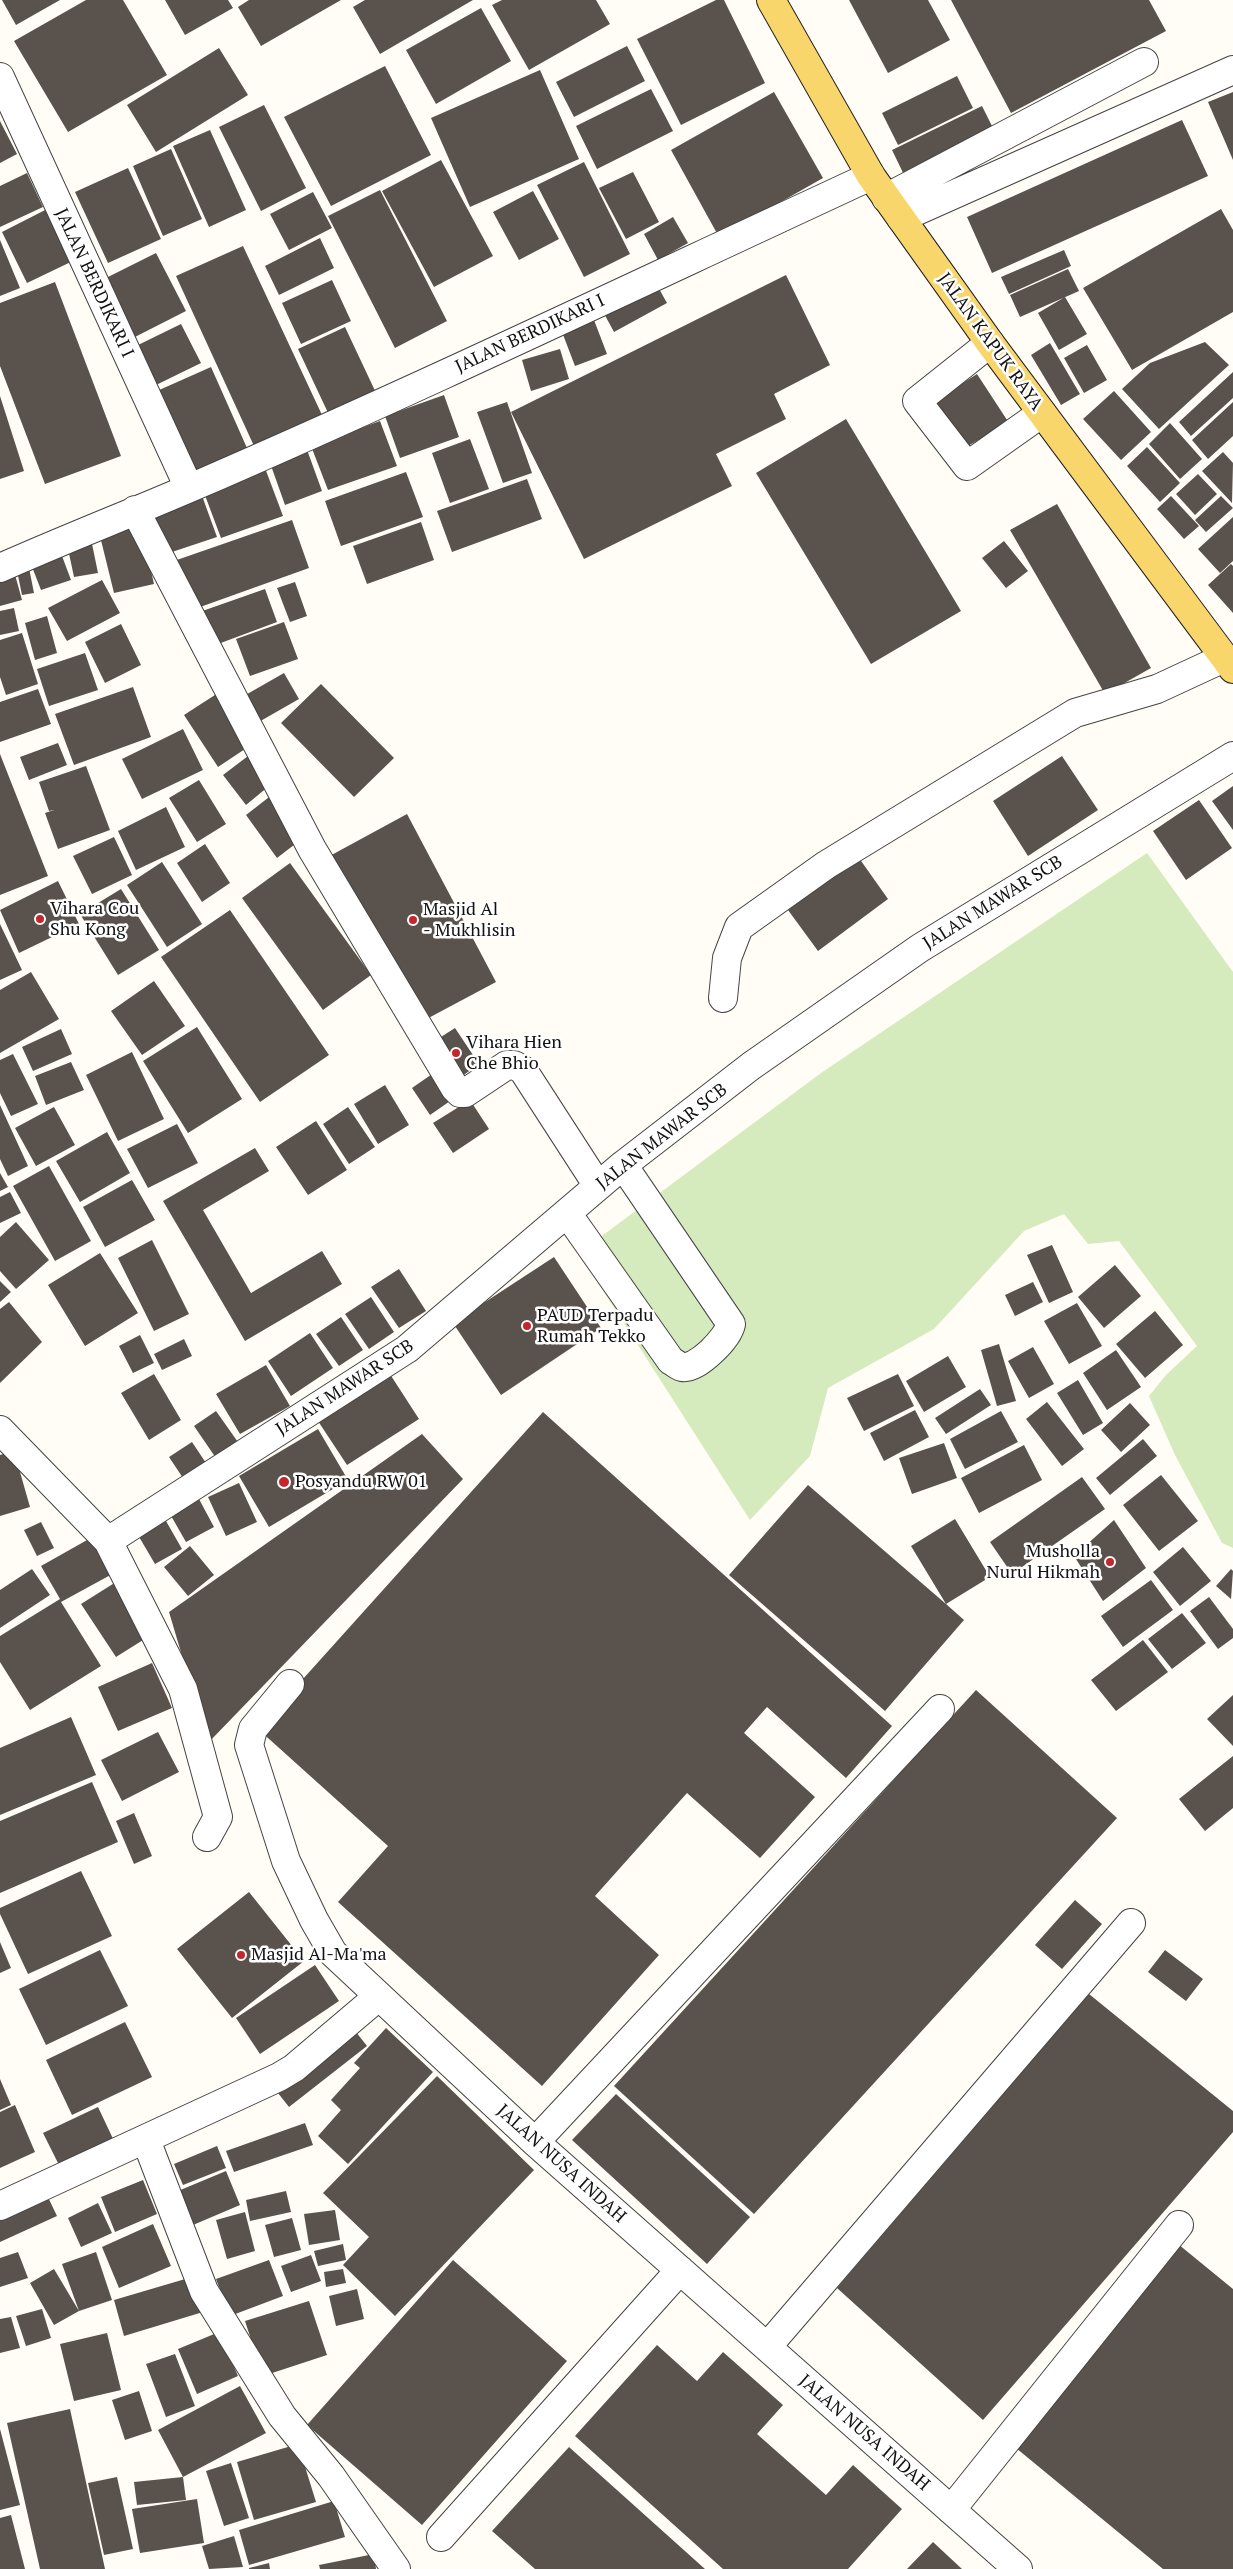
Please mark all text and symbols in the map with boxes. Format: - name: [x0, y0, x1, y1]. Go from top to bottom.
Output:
- street label: JALAN BERDIKARI I: [50, 205, 138, 361]
- street label: JALAN KAPUK RAYA: [933, 269, 1047, 415]
- street label: JALAN BERDIKARI I: [452, 290, 608, 378]
- street label: JALAN MAWAR SCB: [919, 851, 1067, 955]
- place label: Vihara Cou Shu Kong: [50, 898, 139, 941]
- place label: Masjid Al - Mukhlisin: [423, 899, 516, 942]
- marker: Vihara Cou Shu Kong: [34, 913, 46, 925]
- marker: Masjid Al - Mukhlisin: [407, 914, 419, 926]
- place label: Vihara Hien Che Bhio: [466, 1032, 562, 1074]
- marker: Vihara Hien Che Bhio: [450, 1047, 462, 1059]
- street label: JALAN MAWAR SCB: [592, 1079, 732, 1195]
- place label: PAUD Terpadu Rumah Tekko: [537, 1305, 653, 1348]
- marker: PAUD Terpadu Rumah Tekko: [521, 1320, 533, 1332]
- street label: JALAN MAWAR SCB: [272, 1335, 418, 1441]
- place label: Posyandu RW 01: [295, 1471, 427, 1493]
- marker: Posyandu RW 01: [277, 1475, 291, 1489]
- place label: Musholla Nurul Hikmah: [986, 1541, 1100, 1584]
- marker: Musholla Nurul Hikmah: [1104, 1556, 1116, 1568]
- place label: Masjid Al-Ma'ma: [251, 1944, 387, 1966]
- marker: Masjid Al-Ma'ma: [235, 1949, 247, 1961]
- street label: JALAN NUSA INDAH: [492, 2100, 630, 2228]
- street label: JALAN NUSA INDAH: [794, 2370, 934, 2496]

